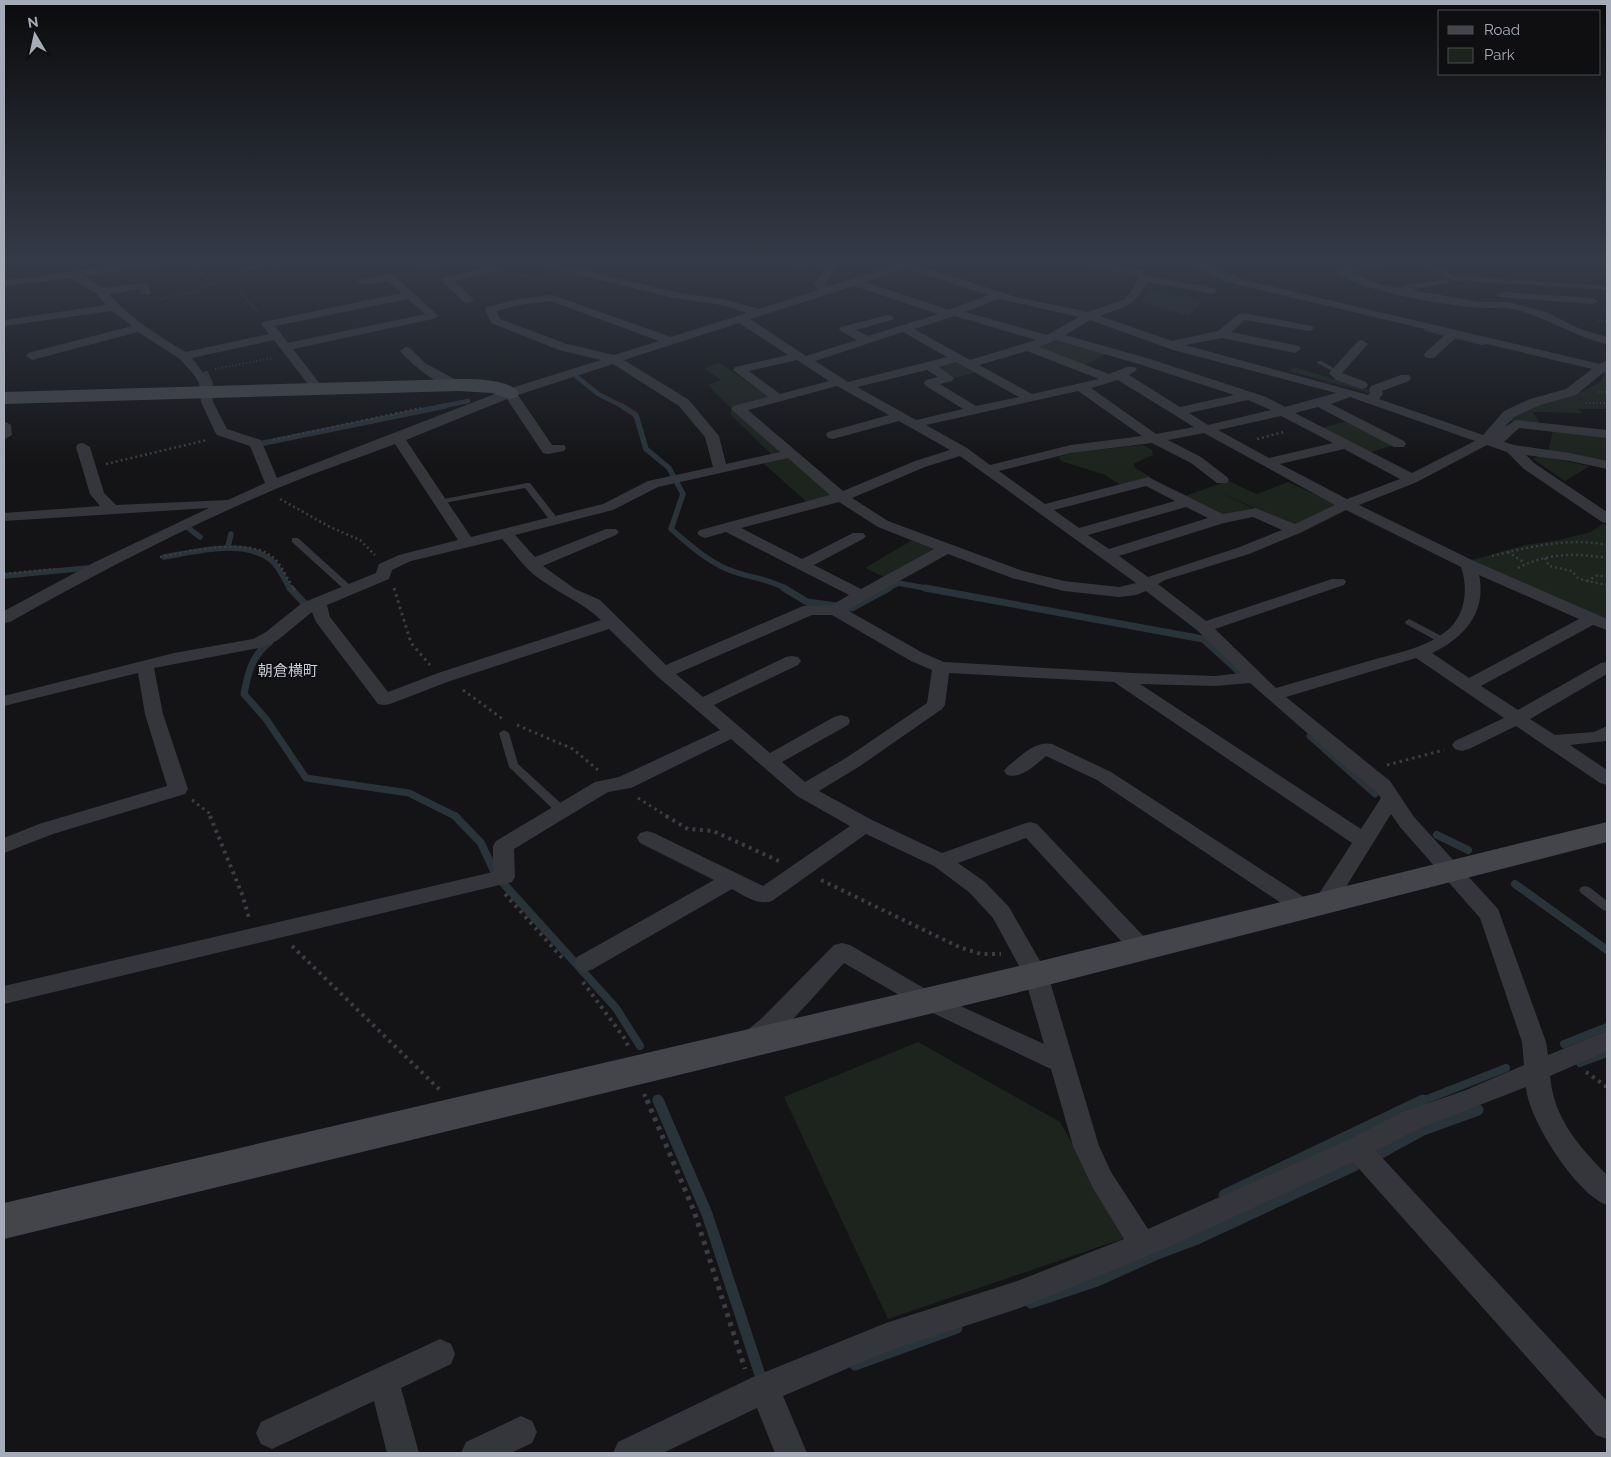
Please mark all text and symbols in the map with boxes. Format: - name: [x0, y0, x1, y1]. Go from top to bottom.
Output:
- north arrow: [10, 10, 60, 60]
- legend: [1438, 10, 1601, 75]
- text: N: [26, 13, 39, 31]
- text: Road: [1484, 21, 1520, 39]
- text: Park: [1484, 46, 1515, 64]
- district label: 朝倉横町: [258, 662, 318, 680]

